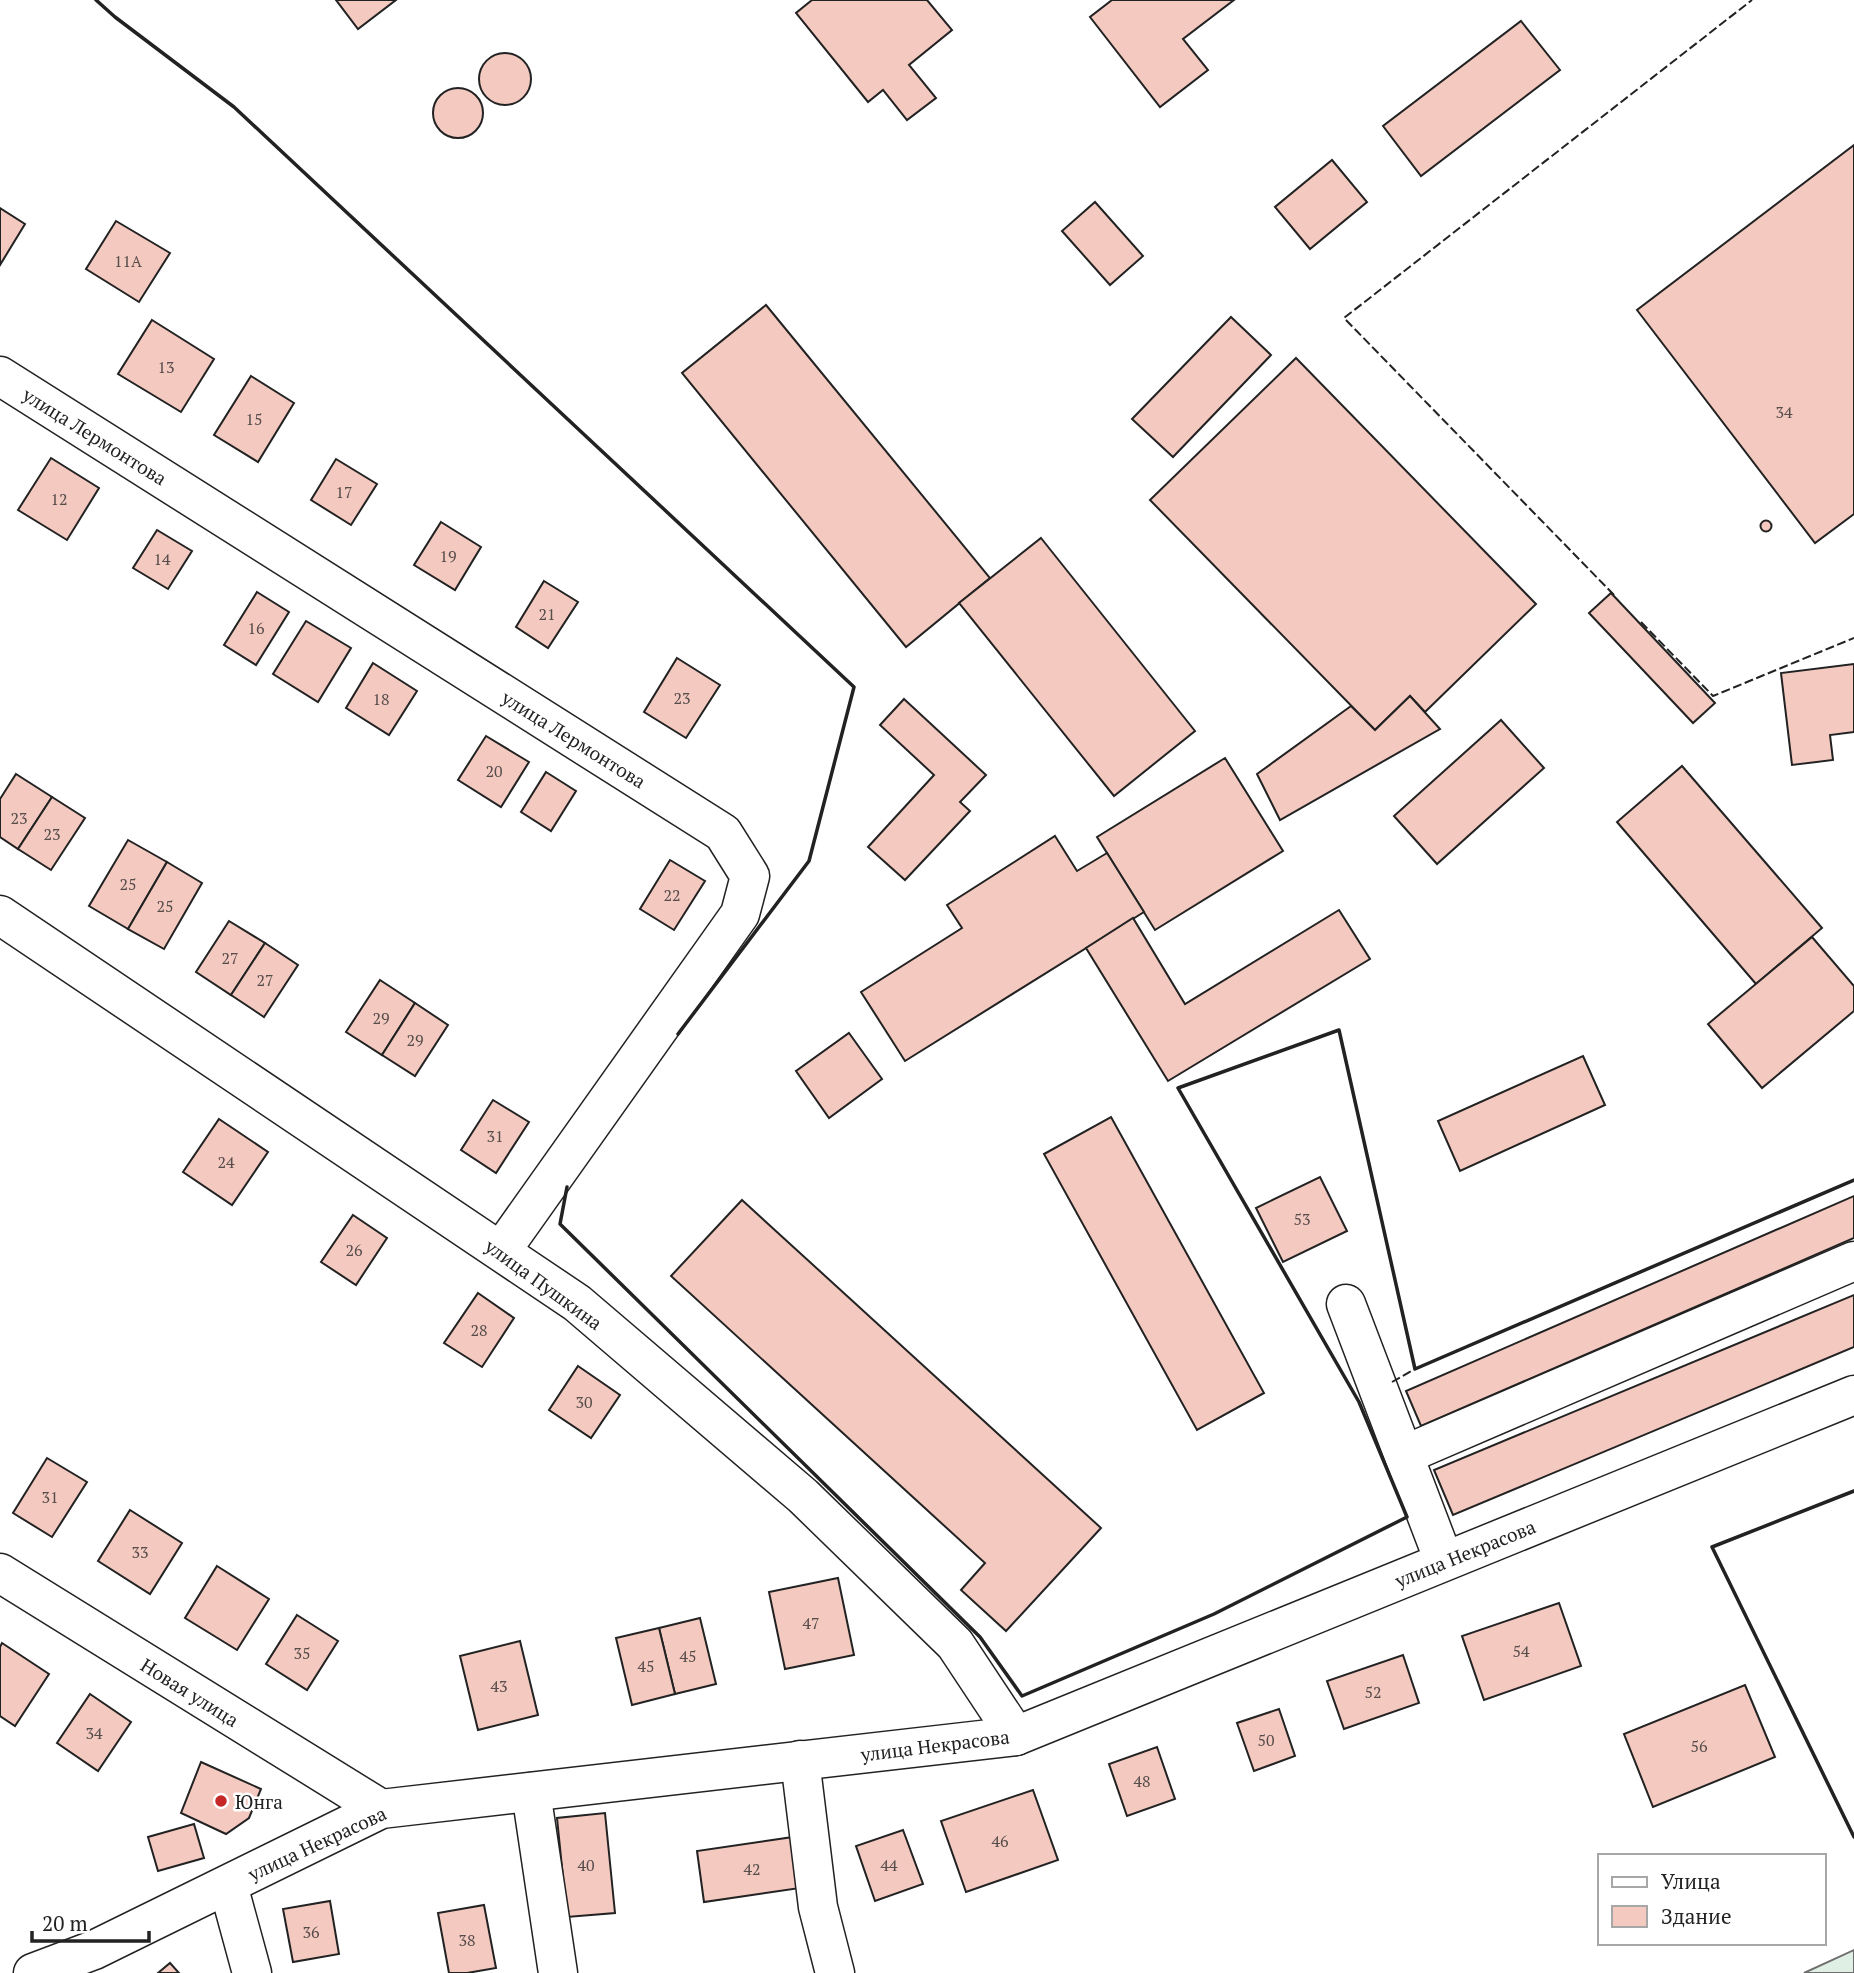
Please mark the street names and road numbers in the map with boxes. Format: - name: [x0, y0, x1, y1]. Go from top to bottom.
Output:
- street label: улица Лермонтова: [17, 381, 172, 491]
- street label: улица Лермонтова: [496, 684, 651, 794]
- street label: улица Пушкина: [480, 1232, 608, 1335]
- street label: улица Некрасова: [1390, 1513, 1539, 1593]
- street label: Новая улица: [136, 1652, 244, 1732]
- street label: улица Некрасова: [858, 1723, 1011, 1767]
- street label: улица Некрасова: [243, 1800, 390, 1886]

